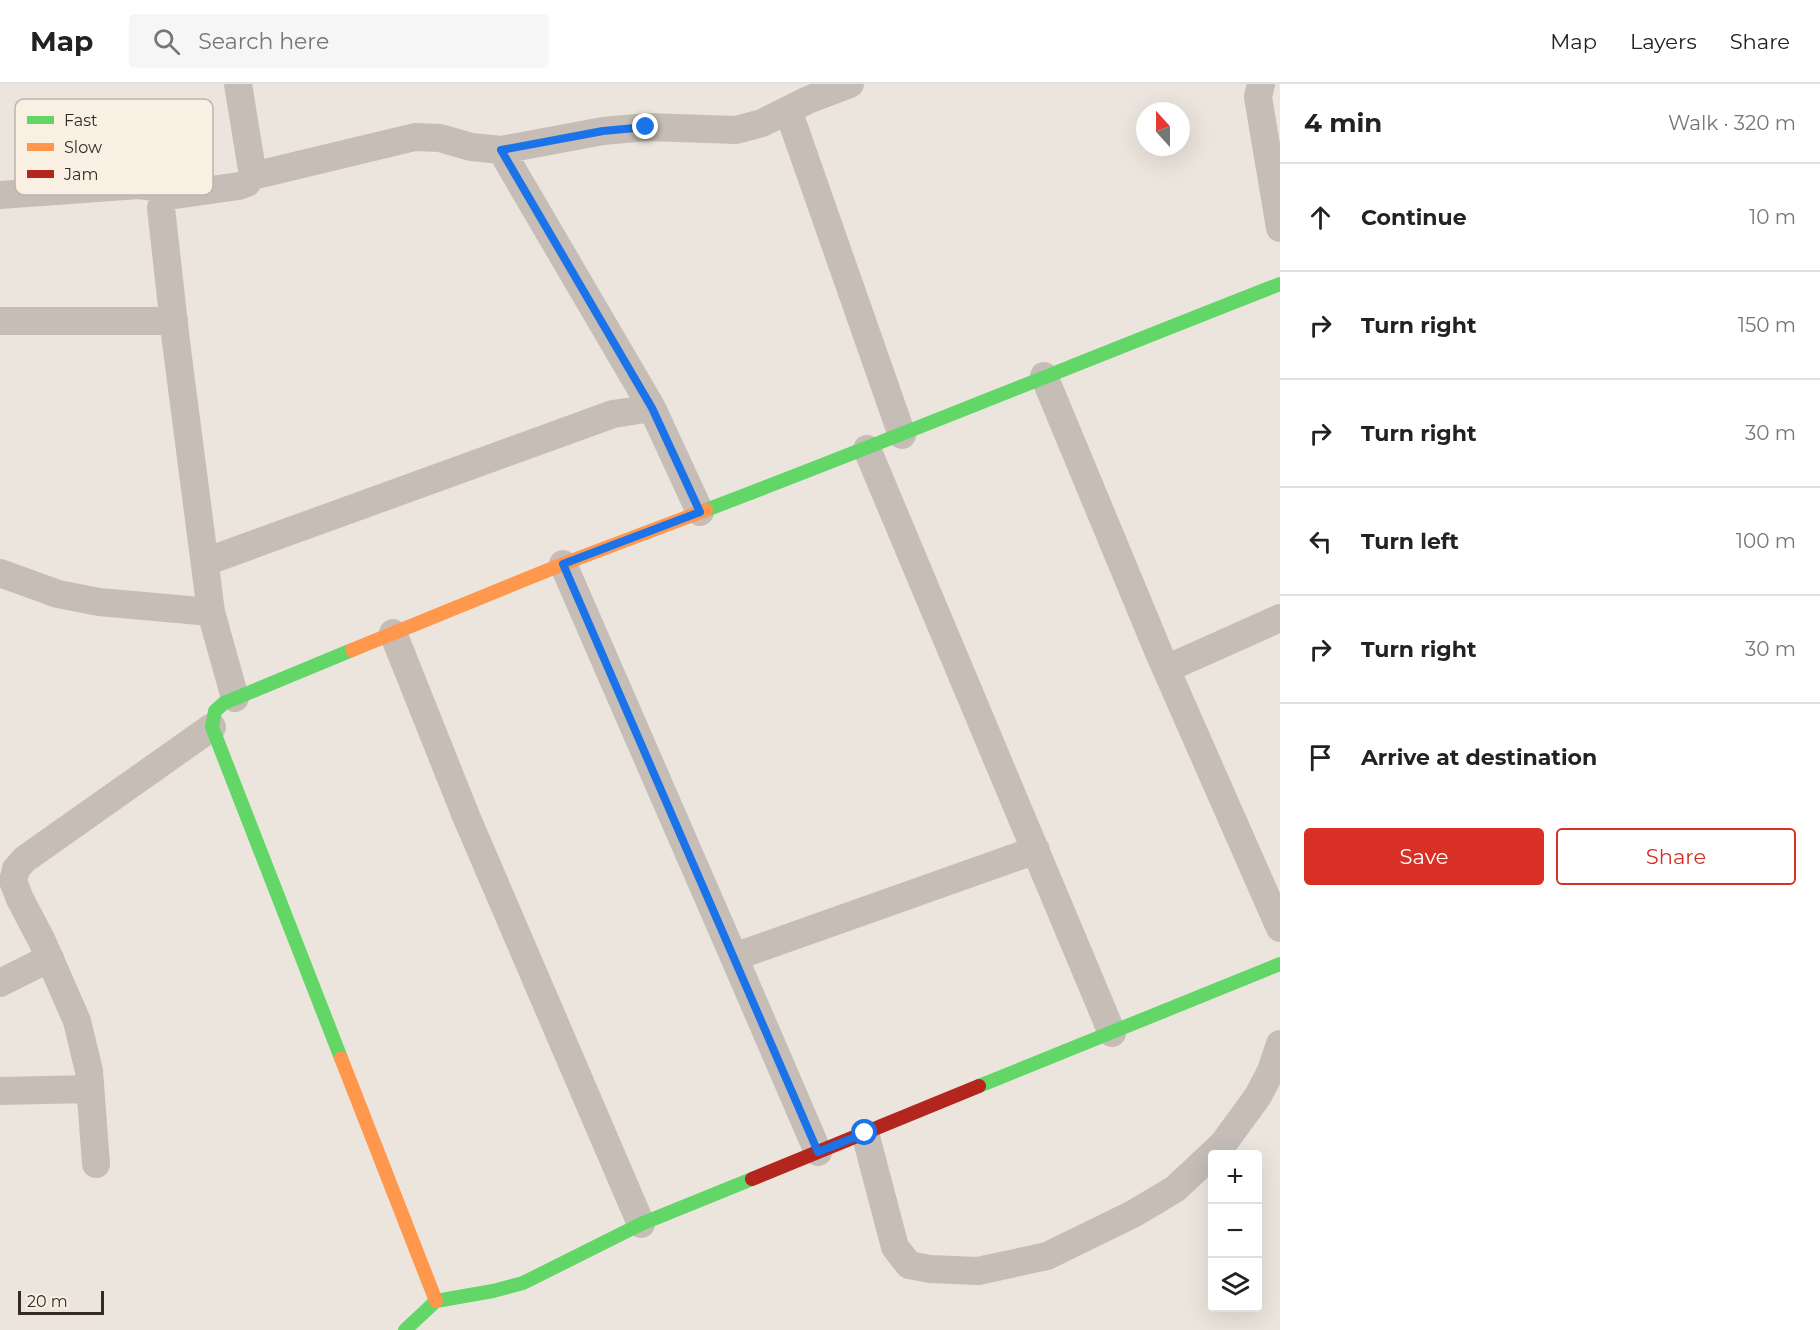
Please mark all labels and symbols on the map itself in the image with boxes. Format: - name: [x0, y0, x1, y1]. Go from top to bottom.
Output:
- legend: [15, 99, 213, 195]
- north arrow: [1136, 102, 1190, 156]
- text: Fast: [64, 111, 98, 130]
- route end: [632, 113, 658, 139]
- text: Slow: [64, 138, 102, 157]
- text: Jam: [63, 165, 98, 184]
- route start: [851, 1119, 877, 1145]
- scale bar: [18, 1288, 104, 1316]

